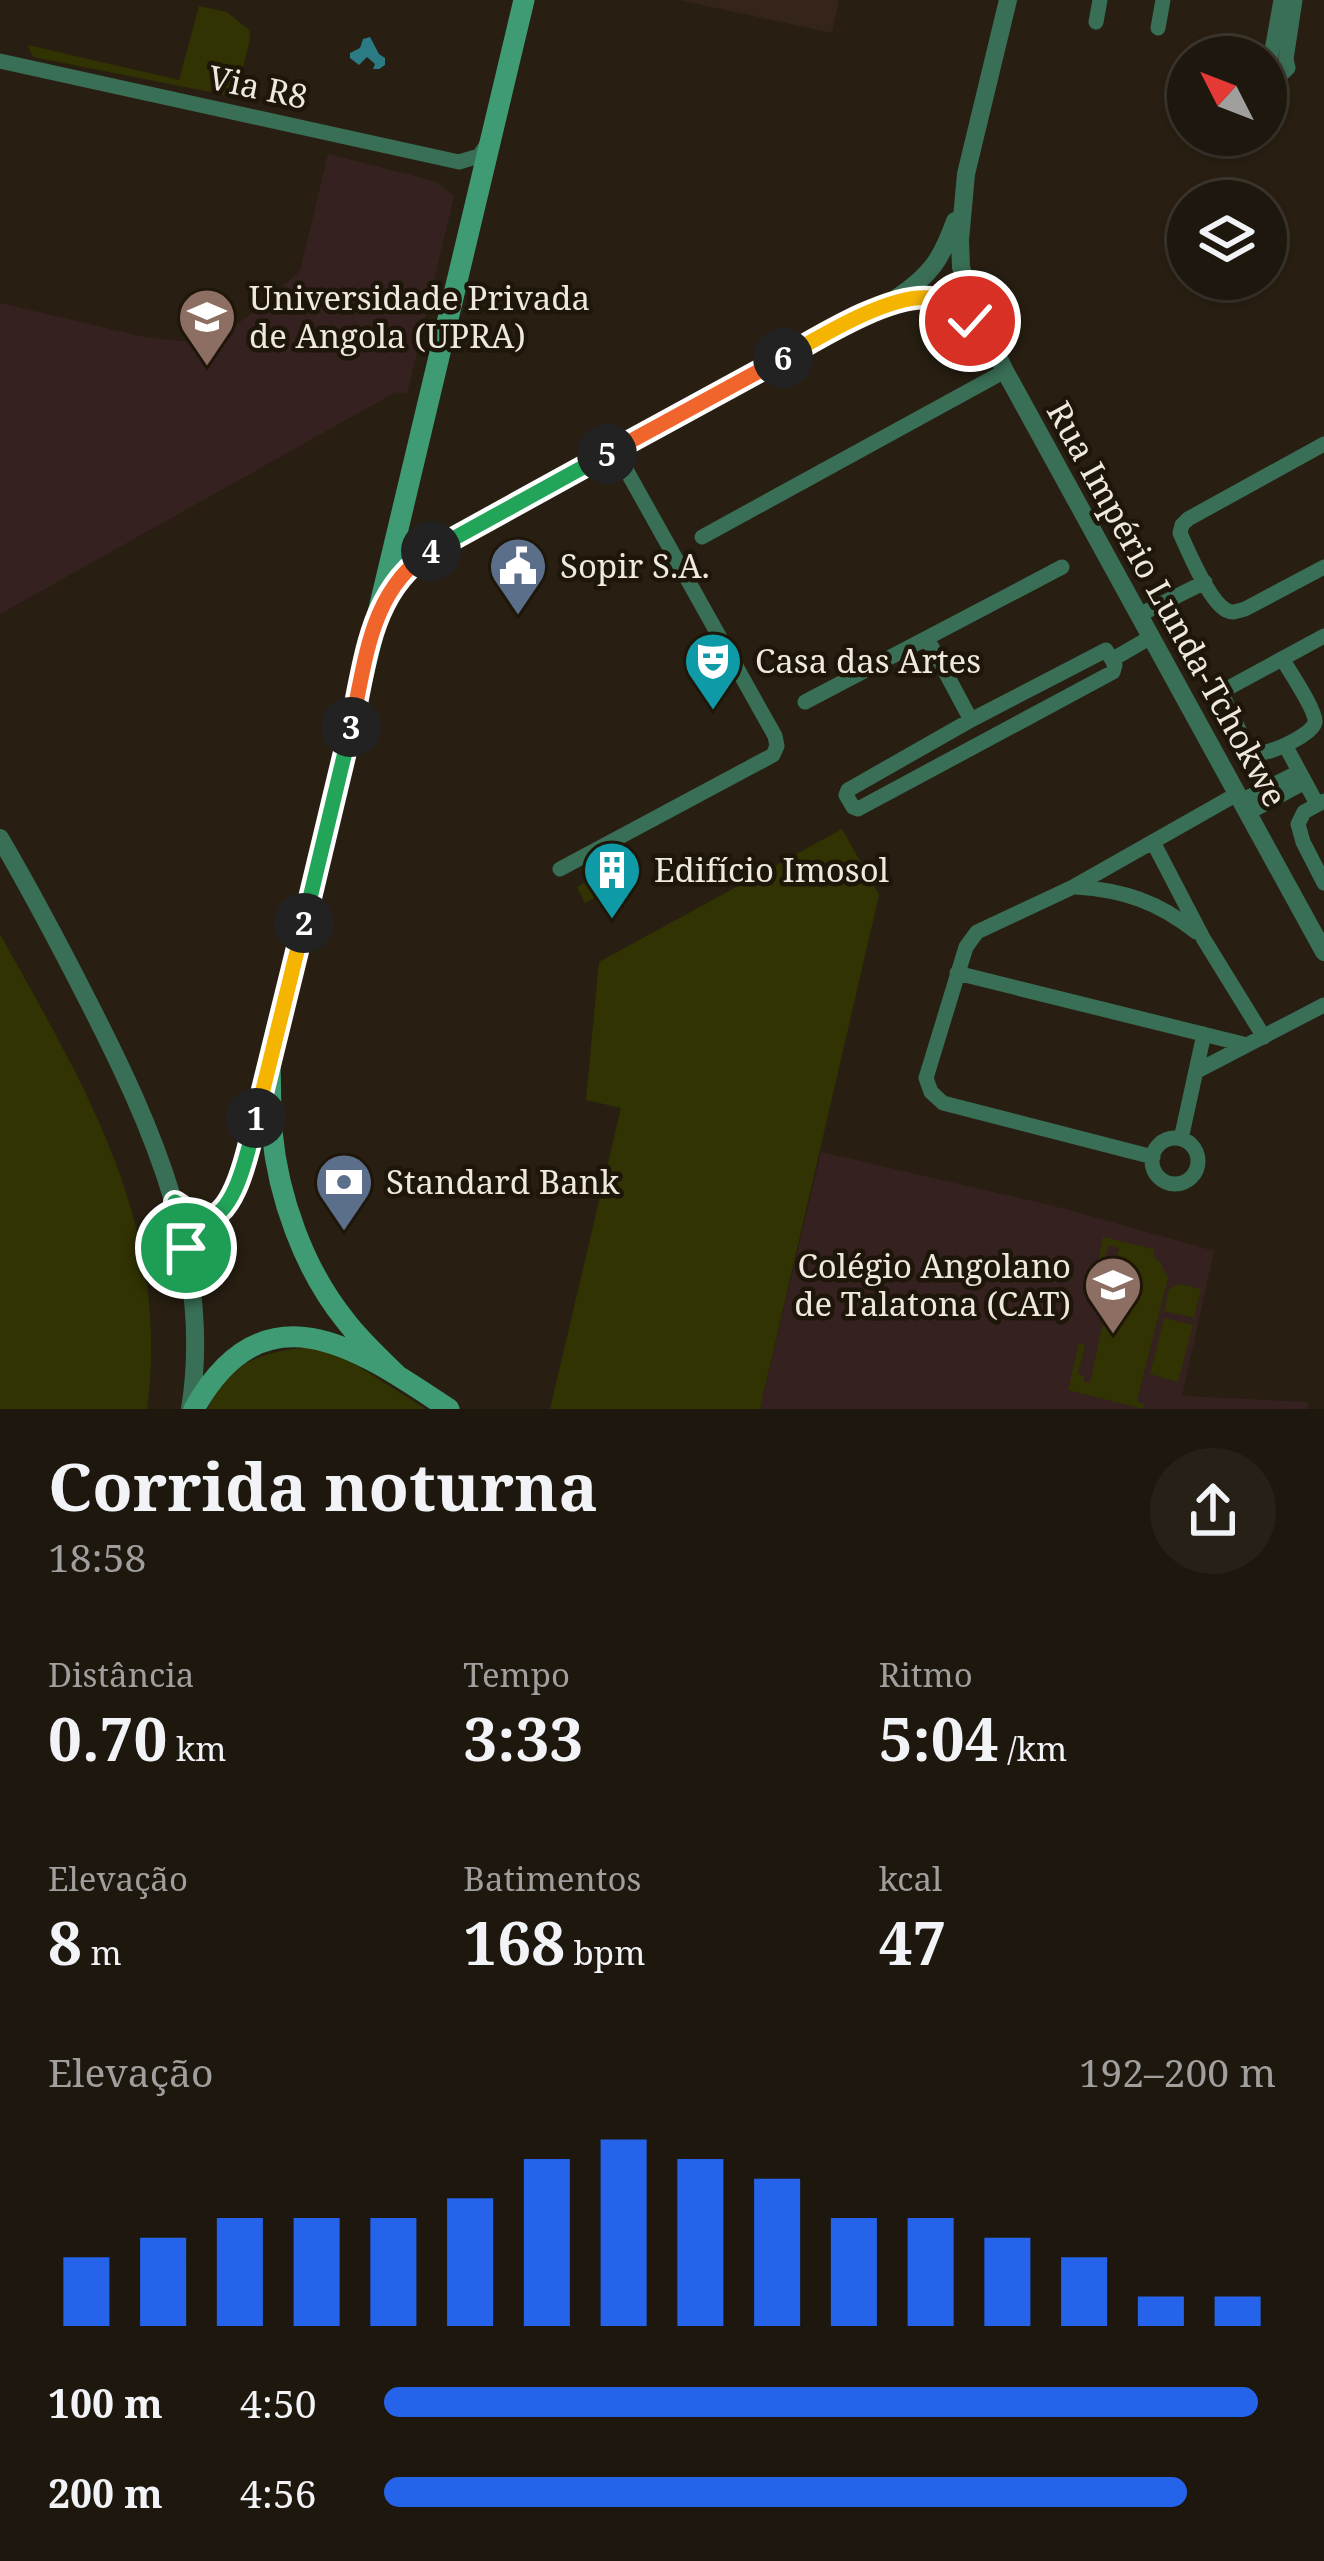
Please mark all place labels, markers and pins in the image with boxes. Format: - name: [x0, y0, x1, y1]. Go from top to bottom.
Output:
- pin: [919, 270, 1021, 372]
- place label: Universidade Privada de Angola (UPRA): [249, 275, 590, 358]
- school or university icon: Universidade Privada de Angola (UPRA): [176, 286, 238, 368]
- pin: 6: [753, 328, 813, 388]
- pin: 5: [577, 424, 637, 484]
- pin: 4: [401, 521, 461, 581]
- public building icon: Sopir S.A.: [487, 535, 549, 617]
- place label: Sopir S.A.: [560, 543, 710, 588]
- theatre icon: Casa das Artes: [682, 630, 744, 712]
- place label: Casa das Artes: [755, 638, 981, 683]
- pin: 3: [321, 697, 381, 757]
- building icon: Edifício Imosol: [581, 839, 643, 921]
- place label: Edifício Imosol: [654, 847, 889, 892]
- pin: 2: [274, 893, 334, 953]
- pin: 1: [226, 1088, 286, 1148]
- bank icon: Standard Bank: [313, 1151, 375, 1233]
- place label: Standard Bank: [386, 1159, 620, 1204]
- pin: [135, 1197, 237, 1299]
- place label: Colégio Angolano de Talatona (CAT): [794, 1243, 1071, 1326]
- school or university icon: Colégio Angolano de Talatona (CAT): [1082, 1254, 1144, 1336]

